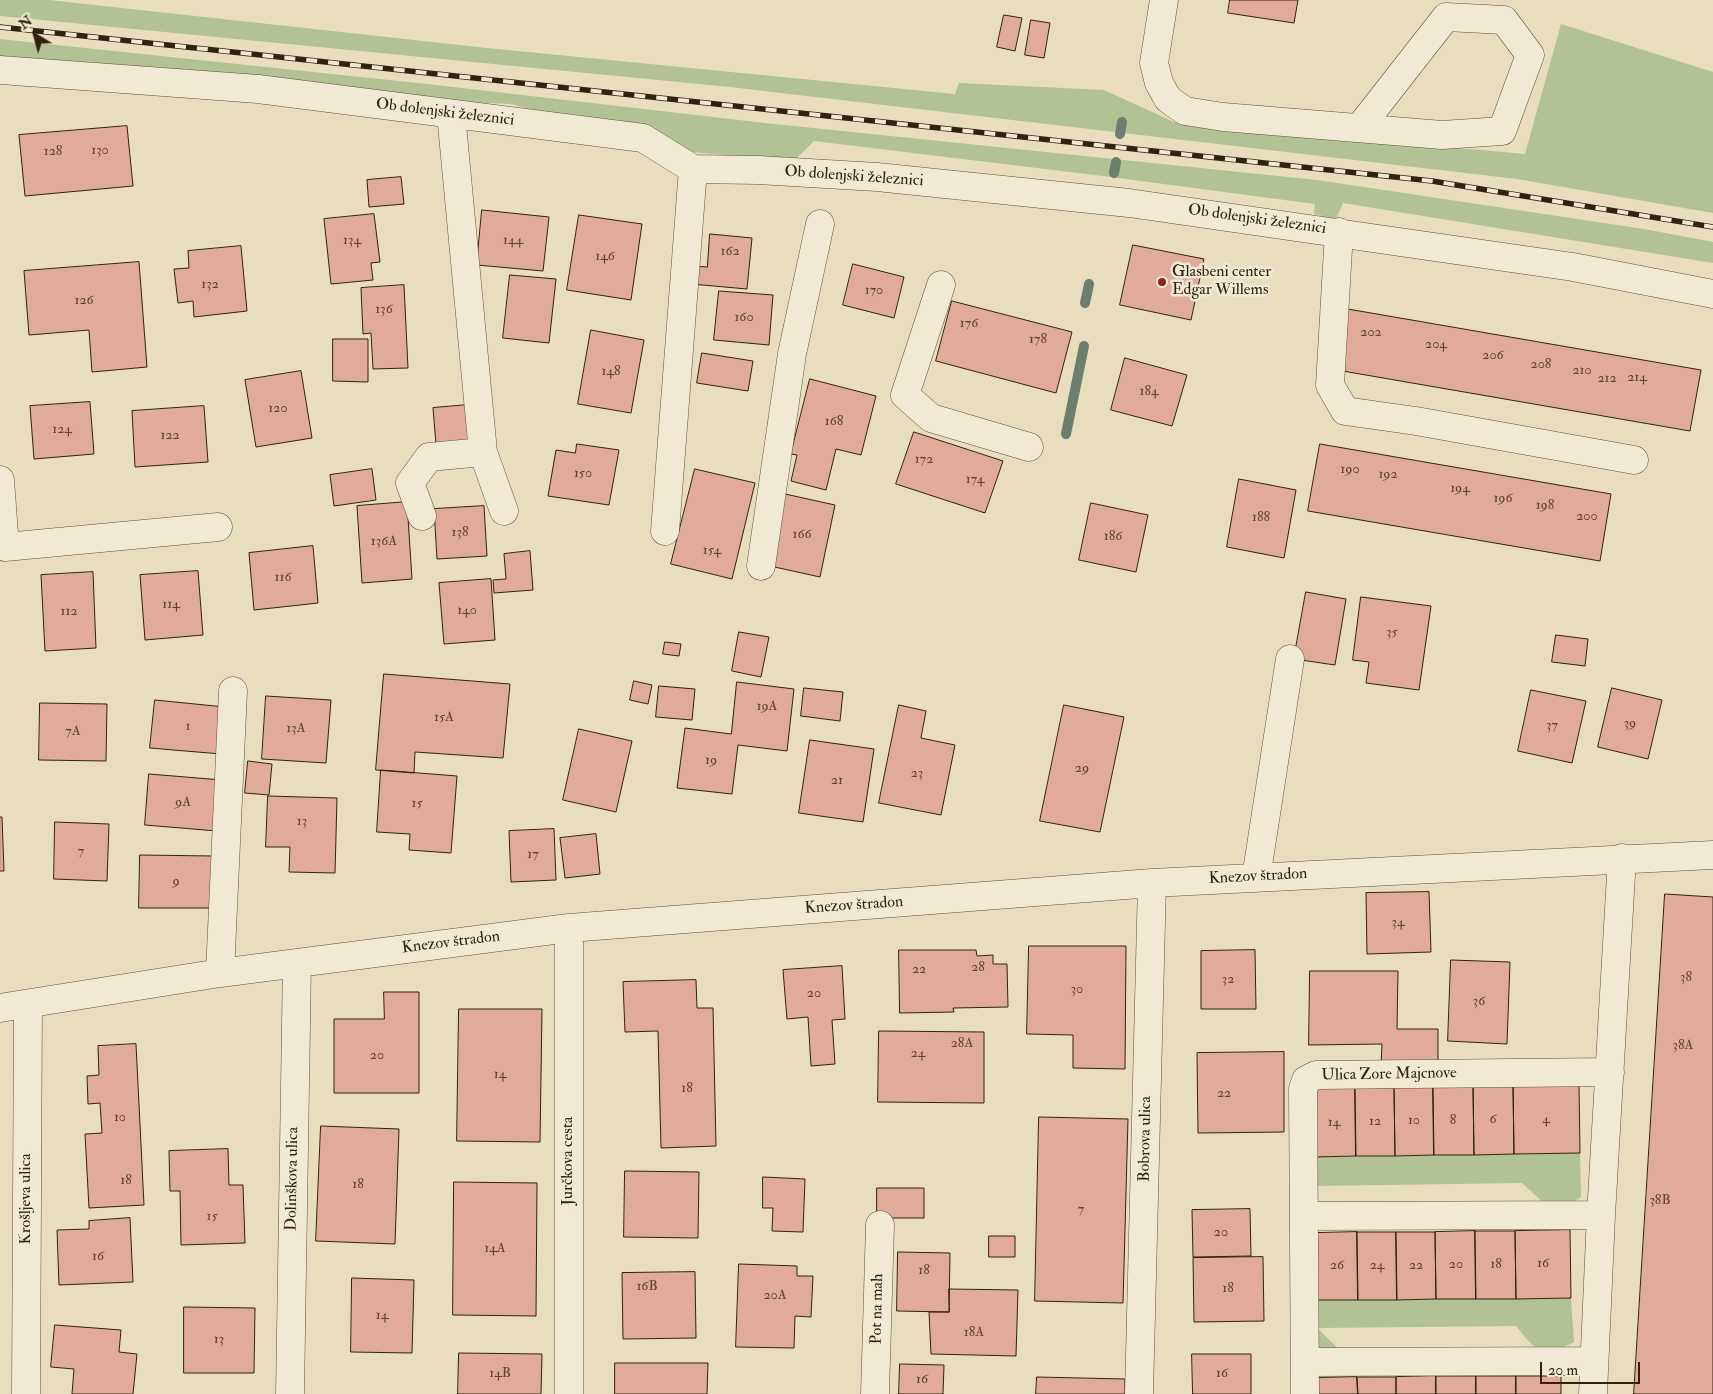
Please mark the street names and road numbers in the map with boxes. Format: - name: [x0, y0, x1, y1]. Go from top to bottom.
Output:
- street label: Ob dolenjski železnici: [375, 95, 515, 131]
- street label: Ob dolenjski železnici: [784, 163, 924, 191]
- street label: Ob dolenjski železnici: [1187, 201, 1327, 239]
- street label: Knezov štradon: [1208, 865, 1308, 889]
- street label: Knezov štradon: [804, 893, 904, 919]
- street label: Knezov štradon: [401, 927, 501, 959]
- street label: Ulica Zore Majcnove: [1321, 1064, 1457, 1086]
- street label: Bobrova ulica: [1136, 1096, 1156, 1182]
- street label: Jurčkova cesta: [559, 1117, 579, 1205]
- street label: Dolinškova ulica: [282, 1127, 304, 1231]
- street label: Krošljeva ulica: [17, 1153, 37, 1245]
- street label: Pot na mah: [868, 1273, 888, 1345]

